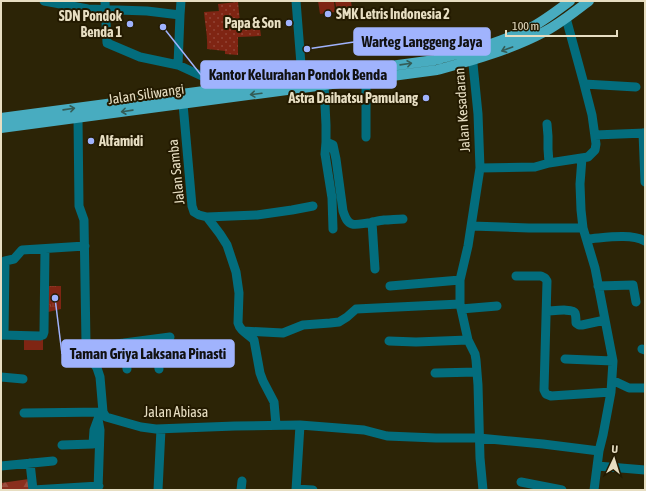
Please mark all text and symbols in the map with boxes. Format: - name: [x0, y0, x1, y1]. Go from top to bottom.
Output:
- place label: SMK Letris Indonesia 2: [336, 6, 450, 22]
- place label: SDN Pondok Benda 1: [59, 8, 123, 40]
- marker: SMK Letris Indonesia 2: [323, 9, 333, 19]
- scale bar: [506, 12, 617, 38]
- place label: Papa & Son: [224, 15, 281, 31]
- marker: Papa & Son: [284, 18, 294, 28]
- marker: SDN Pondok Benda 1: [125, 19, 135, 29]
- text: 100 m: [512, 19, 539, 33]
- callout: Warteg Langgeng Jaya: [354, 28, 490, 55]
- text: Warteg Langgeng Jaya: [361, 33, 482, 50]
- one-way arrow: [502, 45, 514, 53]
- one-way arrow: [399, 60, 412, 68]
- callout: Kantor Kelurahan Pondok Benda: [201, 61, 396, 88]
- text: Kantor Kelurahan Pondok Benda: [209, 66, 387, 83]
- street label: Jalan Kesadaran: [451, 67, 473, 153]
- street label: Jalan Siliwangi: [107, 81, 185, 107]
- one-way arrow: [250, 90, 263, 98]
- place label: Astra Daihatsu Pamulang: [287, 90, 419, 106]
- marker: Astra Daihatsu Pamulang: [421, 93, 431, 103]
- one-way arrow: [62, 105, 75, 113]
- one-way arrow: [121, 107, 134, 115]
- place label: Alfamidi: [98, 133, 143, 149]
- marker: Alfamidi: [86, 136, 96, 146]
- street label: Jalan Samba: [165, 139, 187, 205]
- callout: Taman Griya Laksana Pinasti: [62, 340, 234, 367]
- text: Taman Griya Laksana Pinasti: [70, 345, 226, 362]
- street label: Jalan Abiasa: [144, 404, 208, 420]
- north arrow: [594, 439, 634, 479]
- text: U: [611, 443, 618, 455]

